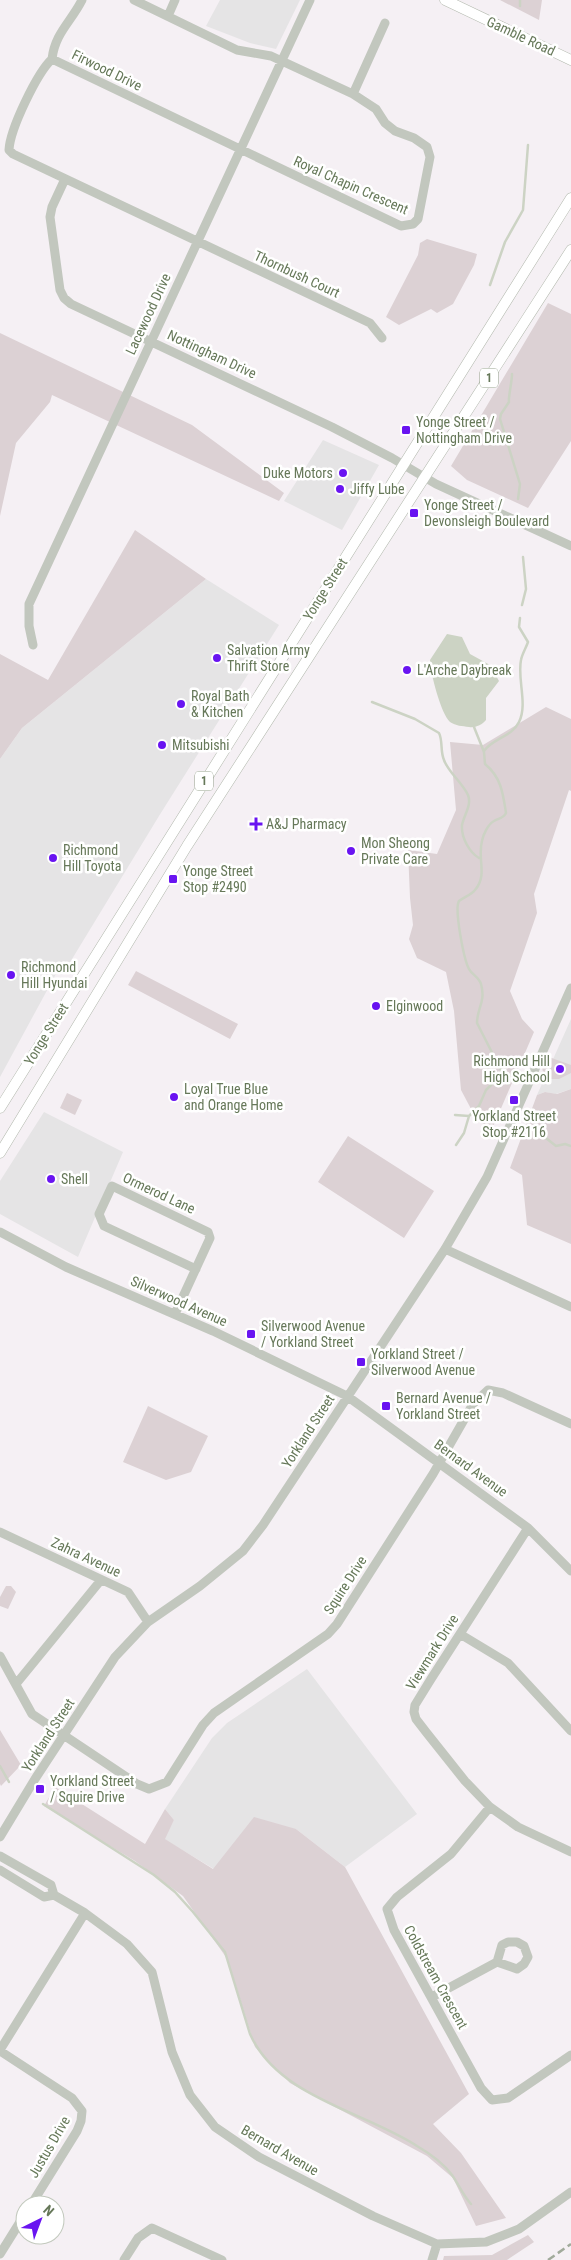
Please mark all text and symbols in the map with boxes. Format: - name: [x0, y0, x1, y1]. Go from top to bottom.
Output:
- street label: Gamble Road: [484, 13, 558, 59]
- street label: Firwood Drive: [70, 46, 145, 94]
- street label: Royal Chapin Crescent: [291, 153, 411, 217]
- street label: Thornbush Court: [252, 247, 342, 301]
- street label: Lacewood Drive: [122, 271, 174, 357]
- street label: Nottingham Drive: [165, 326, 259, 382]
- road number: 1: [480, 368, 498, 388]
- place label: Yonge Street / Nottingham Drive: [416, 414, 512, 446]
- marker: Yonge Street / Nottingham Drive: [400, 424, 412, 436]
- place label: Duke Motors: [263, 465, 333, 481]
- marker: Duke Motors: [337, 467, 349, 479]
- place label: Jiffy Lube: [350, 481, 405, 497]
- marker: Jiffy Lube: [334, 483, 346, 495]
- place label: Yonge Street / Devonsleigh Boulevard: [424, 497, 549, 529]
- marker: Yonge Street / Devonsleigh Boulevard: [408, 507, 420, 519]
- street label: Yonge Street: [300, 555, 350, 623]
- place label: Salvation Army Thrift Store: [227, 642, 310, 674]
- marker: Salvation Army Thrift Store: [211, 652, 223, 664]
- place label: L'Arche Daybreak: [417, 662, 512, 678]
- marker: L'Arche Daybreak: [401, 664, 413, 676]
- place label: Royal Bath & Kitchen: [191, 688, 249, 720]
- marker: Royal Bath & Kitchen: [175, 698, 187, 710]
- place label: Mitsubishi: [172, 737, 230, 753]
- marker: Mitsubishi: [156, 739, 168, 751]
- road number: 1: [195, 771, 213, 790]
- place label: A&J Pharmacy: [266, 816, 347, 832]
- marker: A&J Pharmacy: [250, 818, 262, 830]
- place label: Mon Sheong Private Care: [361, 835, 430, 867]
- place label: Richmond Hill Toyota: [63, 842, 121, 874]
- marker: Mon Sheong Private Care: [345, 845, 357, 857]
- marker: Richmond Hill Toyota: [47, 852, 59, 864]
- place label: Yonge Street Stop #2490: [183, 863, 253, 895]
- marker: Yonge Street Stop #2490: [167, 873, 179, 885]
- place label: Richmond Hill Hyundai: [21, 959, 87, 991]
- marker: Richmond Hill Hyundai: [5, 969, 17, 981]
- place label: Elginwood: [386, 998, 443, 1014]
- street label: Yonge Street: [21, 1000, 71, 1068]
- marker: Elginwood: [370, 1000, 382, 1012]
- place label: Richmond Hill High School: [473, 1053, 550, 1085]
- marker: Richmond Hill High School: [554, 1063, 566, 1075]
- place label: Loyal True Blue and Orange Home: [184, 1081, 283, 1113]
- marker: Loyal True Blue and Orange Home: [168, 1091, 180, 1103]
- marker: Yorkland Street Stop #2116: [508, 1094, 520, 1106]
- place label: Yorkland Street Stop #2116: [472, 1108, 556, 1140]
- street label: Ormerod Lane: [120, 1169, 198, 1217]
- place label: Shell: [61, 1171, 88, 1187]
- marker: Shell: [45, 1173, 57, 1185]
- street label: Silverwood Avenue: [128, 1273, 230, 1330]
- place label: Silverwood Avenue / Yorkland Street: [261, 1318, 366, 1350]
- marker: Silverwood Avenue / Yorkland Street: [245, 1328, 257, 1340]
- place label: Yorkland Street / Silverwood Avenue: [371, 1346, 476, 1378]
- marker: Yorkland Street / Silverwood Avenue: [355, 1356, 367, 1368]
- place label: Bernard Avenue / Yorkland Street: [396, 1390, 491, 1422]
- street label: Yorkland Street: [278, 1391, 338, 1471]
- marker: Bernard Avenue / Yorkland Street: [380, 1400, 392, 1412]
- street label: Bernard Avenue: [431, 1436, 511, 1500]
- street label: Zahra Avenue: [49, 1534, 124, 1580]
- street label: Squire Drive: [320, 1553, 370, 1617]
- street label: Viewmark Drive: [403, 1611, 462, 1693]
- street label: Yorkland Street: [18, 1695, 78, 1775]
- place label: Yorkland Street / Squire Drive: [50, 1773, 134, 1805]
- marker: Yorkland Street / Squire Drive: [34, 1783, 46, 1795]
- street label: Coldstream Crescent: [401, 1922, 471, 2032]
- street label: Justus Drive: [25, 2113, 73, 2181]
- street label: Bernard Avenue: [239, 2121, 322, 2179]
- north arrow: [15, 2195, 65, 2245]
- text: N: [40, 2202, 57, 2219]

